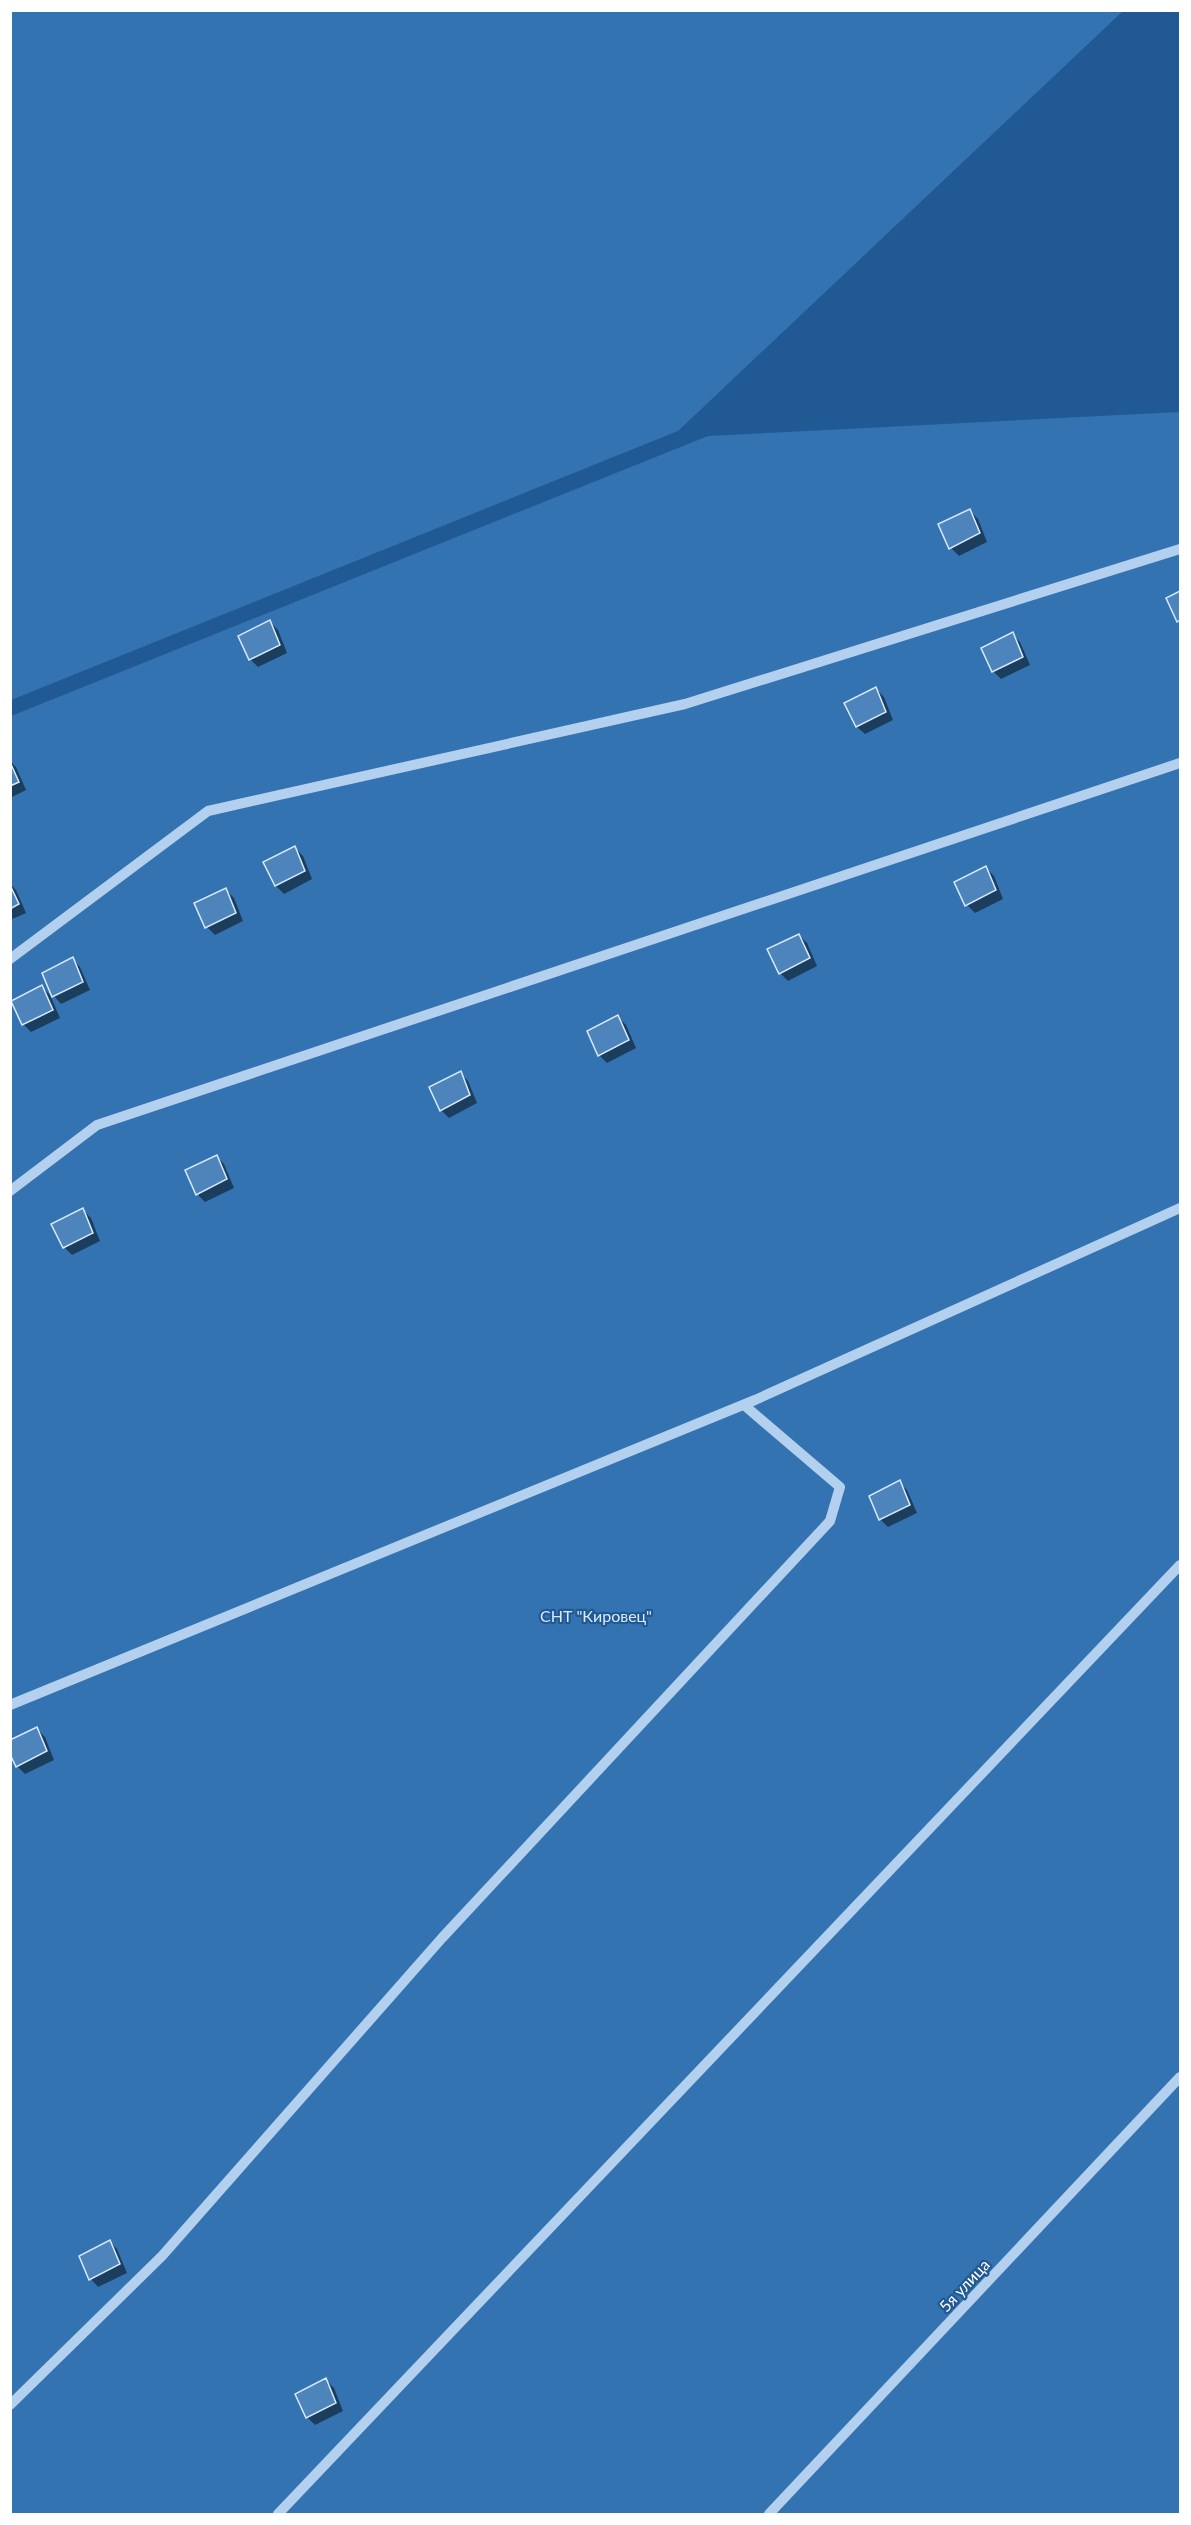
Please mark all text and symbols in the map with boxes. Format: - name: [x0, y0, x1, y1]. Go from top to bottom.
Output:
- park label: СНТ "Кировец": [540, 1606, 652, 1625]
- street label: 5я улица: [935, 2255, 993, 2315]

